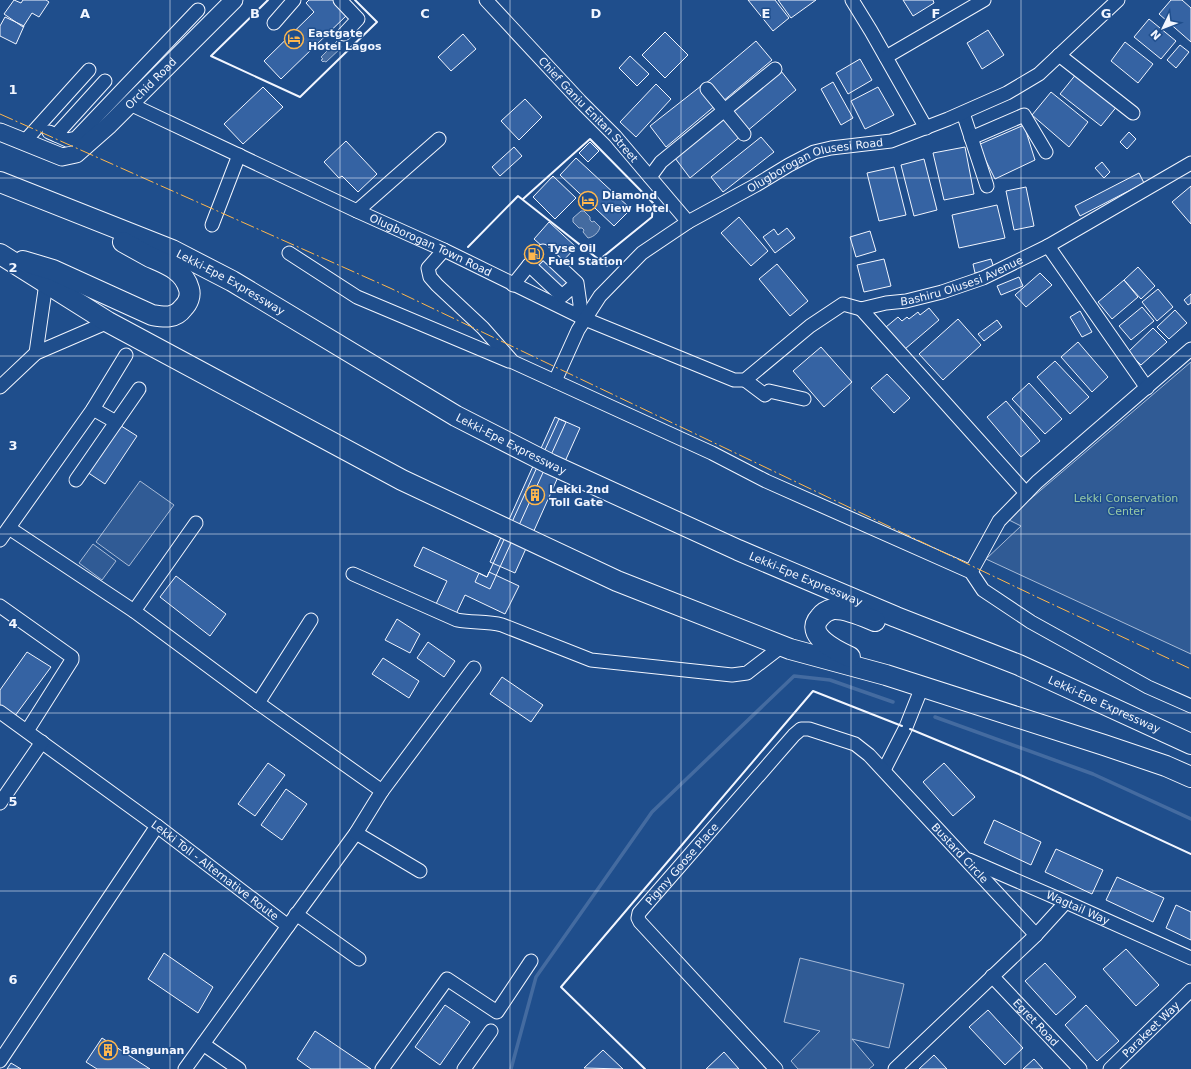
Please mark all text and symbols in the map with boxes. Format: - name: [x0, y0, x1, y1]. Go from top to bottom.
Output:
- text: A: [80, 6, 90, 21]
- text: B: [250, 6, 260, 21]
- text: C: [420, 6, 430, 21]
- text: D: [591, 6, 602, 21]
- text: E: [762, 6, 770, 21]
- text: F: [932, 6, 940, 21]
- text: G: [1101, 6, 1111, 21]
- north arrow: [1143, 8, 1183, 48]
- place label: Eastgate Hotel Lagos: [308, 27, 382, 53]
- text: N: [1148, 27, 1164, 42]
- hotel icon: Eastgate Hotel Lagos: [283, 28, 305, 50]
- street label: Orchid Road: [123, 55, 179, 112]
- street label: Chief Ganiu Enitan Street: [535, 55, 641, 166]
- text: 1: [8, 82, 18, 97]
- street label: Olugborogan Olusesi Road: [745, 136, 884, 196]
- place label: Diamond View Hotel: [602, 189, 669, 215]
- hotel icon: Diamond View Hotel: [577, 190, 599, 212]
- street label: Olugborogan Town Road: [367, 211, 494, 279]
- place label: Tyse Oil Fuel Station: [548, 242, 623, 268]
- fuel station icon: Tyse Oil Fuel Station: [523, 243, 545, 265]
- street label: Lekki-Epe Expressway: [174, 247, 287, 318]
- street label: Bashiru Olusesi Avenue: [900, 253, 1025, 309]
- text: 2: [8, 260, 18, 275]
- street label: Lekki-Epe Expressway: [454, 411, 569, 478]
- text: 3: [8, 438, 18, 453]
- place label: Lekki 2nd Toll Gate: [549, 483, 609, 509]
- building icon: Lekki 2nd Toll Gate: [524, 484, 546, 506]
- park label: Lekki Conservation Center: [1074, 492, 1178, 518]
- street label: Lekki-Epe Expressway: [747, 549, 865, 609]
- text: 4: [8, 616, 18, 631]
- street label: Lekki-Epe Expressway: [1046, 673, 1163, 736]
- text: 5: [8, 794, 18, 809]
- street label: Lekki Toll - Alternative Route: [149, 818, 281, 924]
- street label: Pigmy Goose Place: [643, 820, 722, 908]
- street label: Bustard Circle: [929, 821, 991, 886]
- street label: Wagtail Way: [1044, 888, 1112, 928]
- text: 6: [8, 972, 18, 987]
- street label: Egret Road: [1010, 996, 1061, 1049]
- street label: Parakeet Way: [1120, 998, 1183, 1060]
- building icon: Bangunan: [97, 1039, 119, 1061]
- place label: Bangunan: [122, 1044, 184, 1057]

